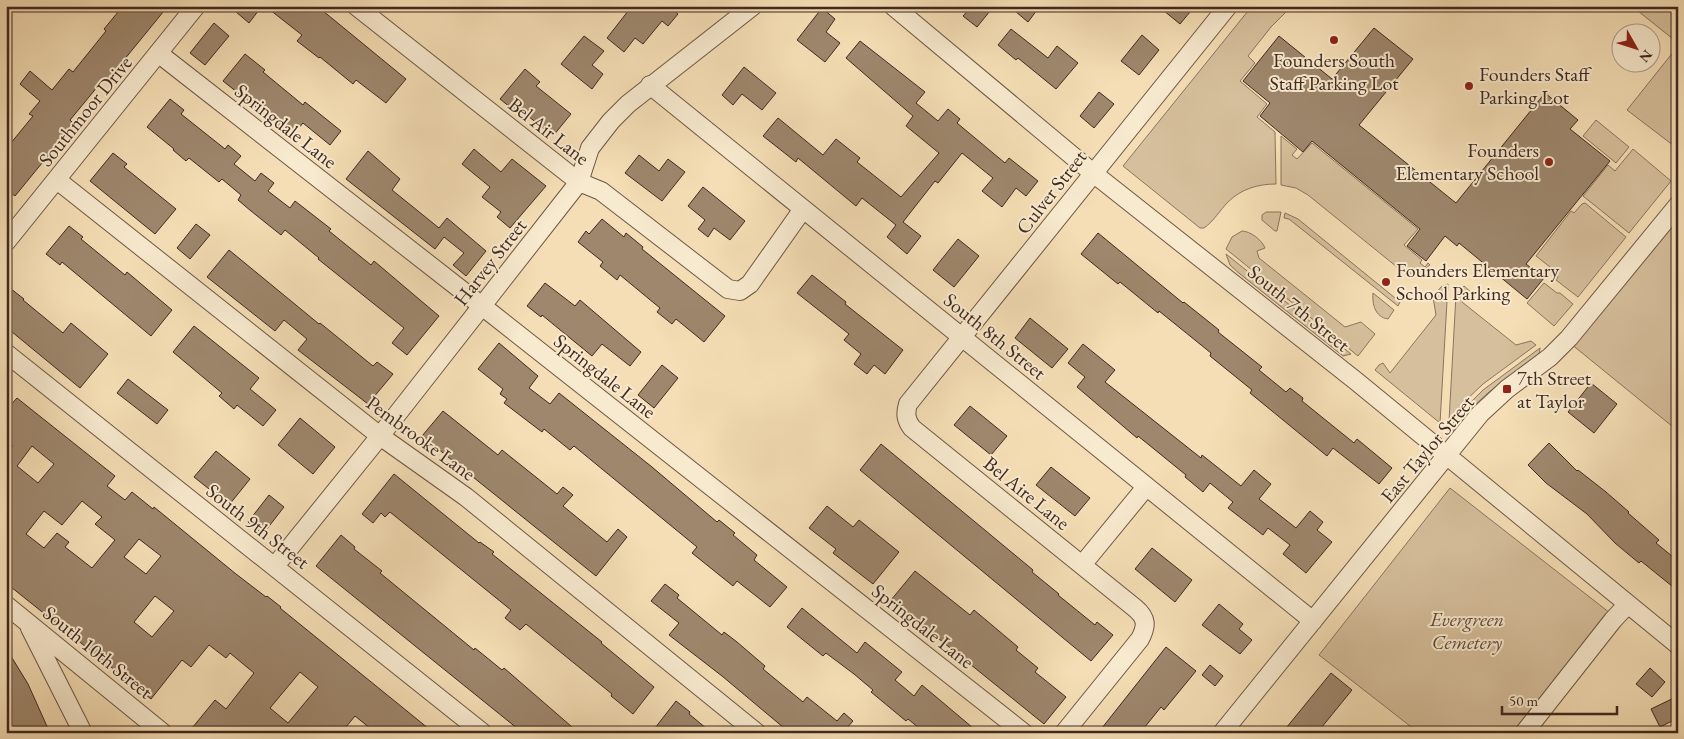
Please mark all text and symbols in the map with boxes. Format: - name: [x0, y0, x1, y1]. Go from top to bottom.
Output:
- north arrow: [1612, 22, 1662, 72]
- marker: Founders South Staff Parking Lot: [1328, 34, 1340, 46]
- text: N: [1635, 46, 1657, 67]
- place label: Founders South Staff Parking Lot: [1269, 47, 1399, 96]
- street label: Southmoor Drive: [32, 50, 138, 172]
- place label: Founders Staff Parking Lot: [1479, 61, 1592, 110]
- street label: Springdale Lane: [229, 78, 343, 174]
- marker: Founders Staff Parking Lot: [1463, 80, 1475, 92]
- street label: Bel Air Lane: [503, 91, 595, 171]
- place label: Founders Elementary School: [1395, 137, 1539, 186]
- street label: Culver Street: [1010, 144, 1093, 239]
- marker: Founders Elementary School: [1543, 156, 1555, 168]
- street label: Harvey Street: [448, 213, 533, 311]
- place label: Founders Elementary School Parking: [1396, 257, 1559, 306]
- street label: South 7th Street: [1242, 259, 1356, 358]
- marker: Founders Elementary School Parking: [1380, 276, 1392, 288]
- street label: South 8th Street: [938, 287, 1052, 386]
- street label: Springdale Lane: [548, 328, 662, 424]
- place label: 7th Street at Taylor: [1517, 365, 1592, 414]
- marker: 7th Street at Taylor: [1501, 383, 1513, 395]
- street label: East Taylor Street: [1374, 389, 1480, 508]
- street label: Pembrooke Lane: [361, 390, 481, 487]
- street label: Bel Aire Lane: [979, 450, 1076, 536]
- street label: South 9th Street: [201, 477, 316, 575]
- street label: Springdale Lane: [866, 578, 980, 674]
- street label: South 10th Street: [38, 600, 159, 705]
- park label: Evergreen Cemetery: [1429, 606, 1504, 655]
- scale bar: [1502, 684, 1616, 716]
- text: 50 m: [1509, 691, 1538, 710]

